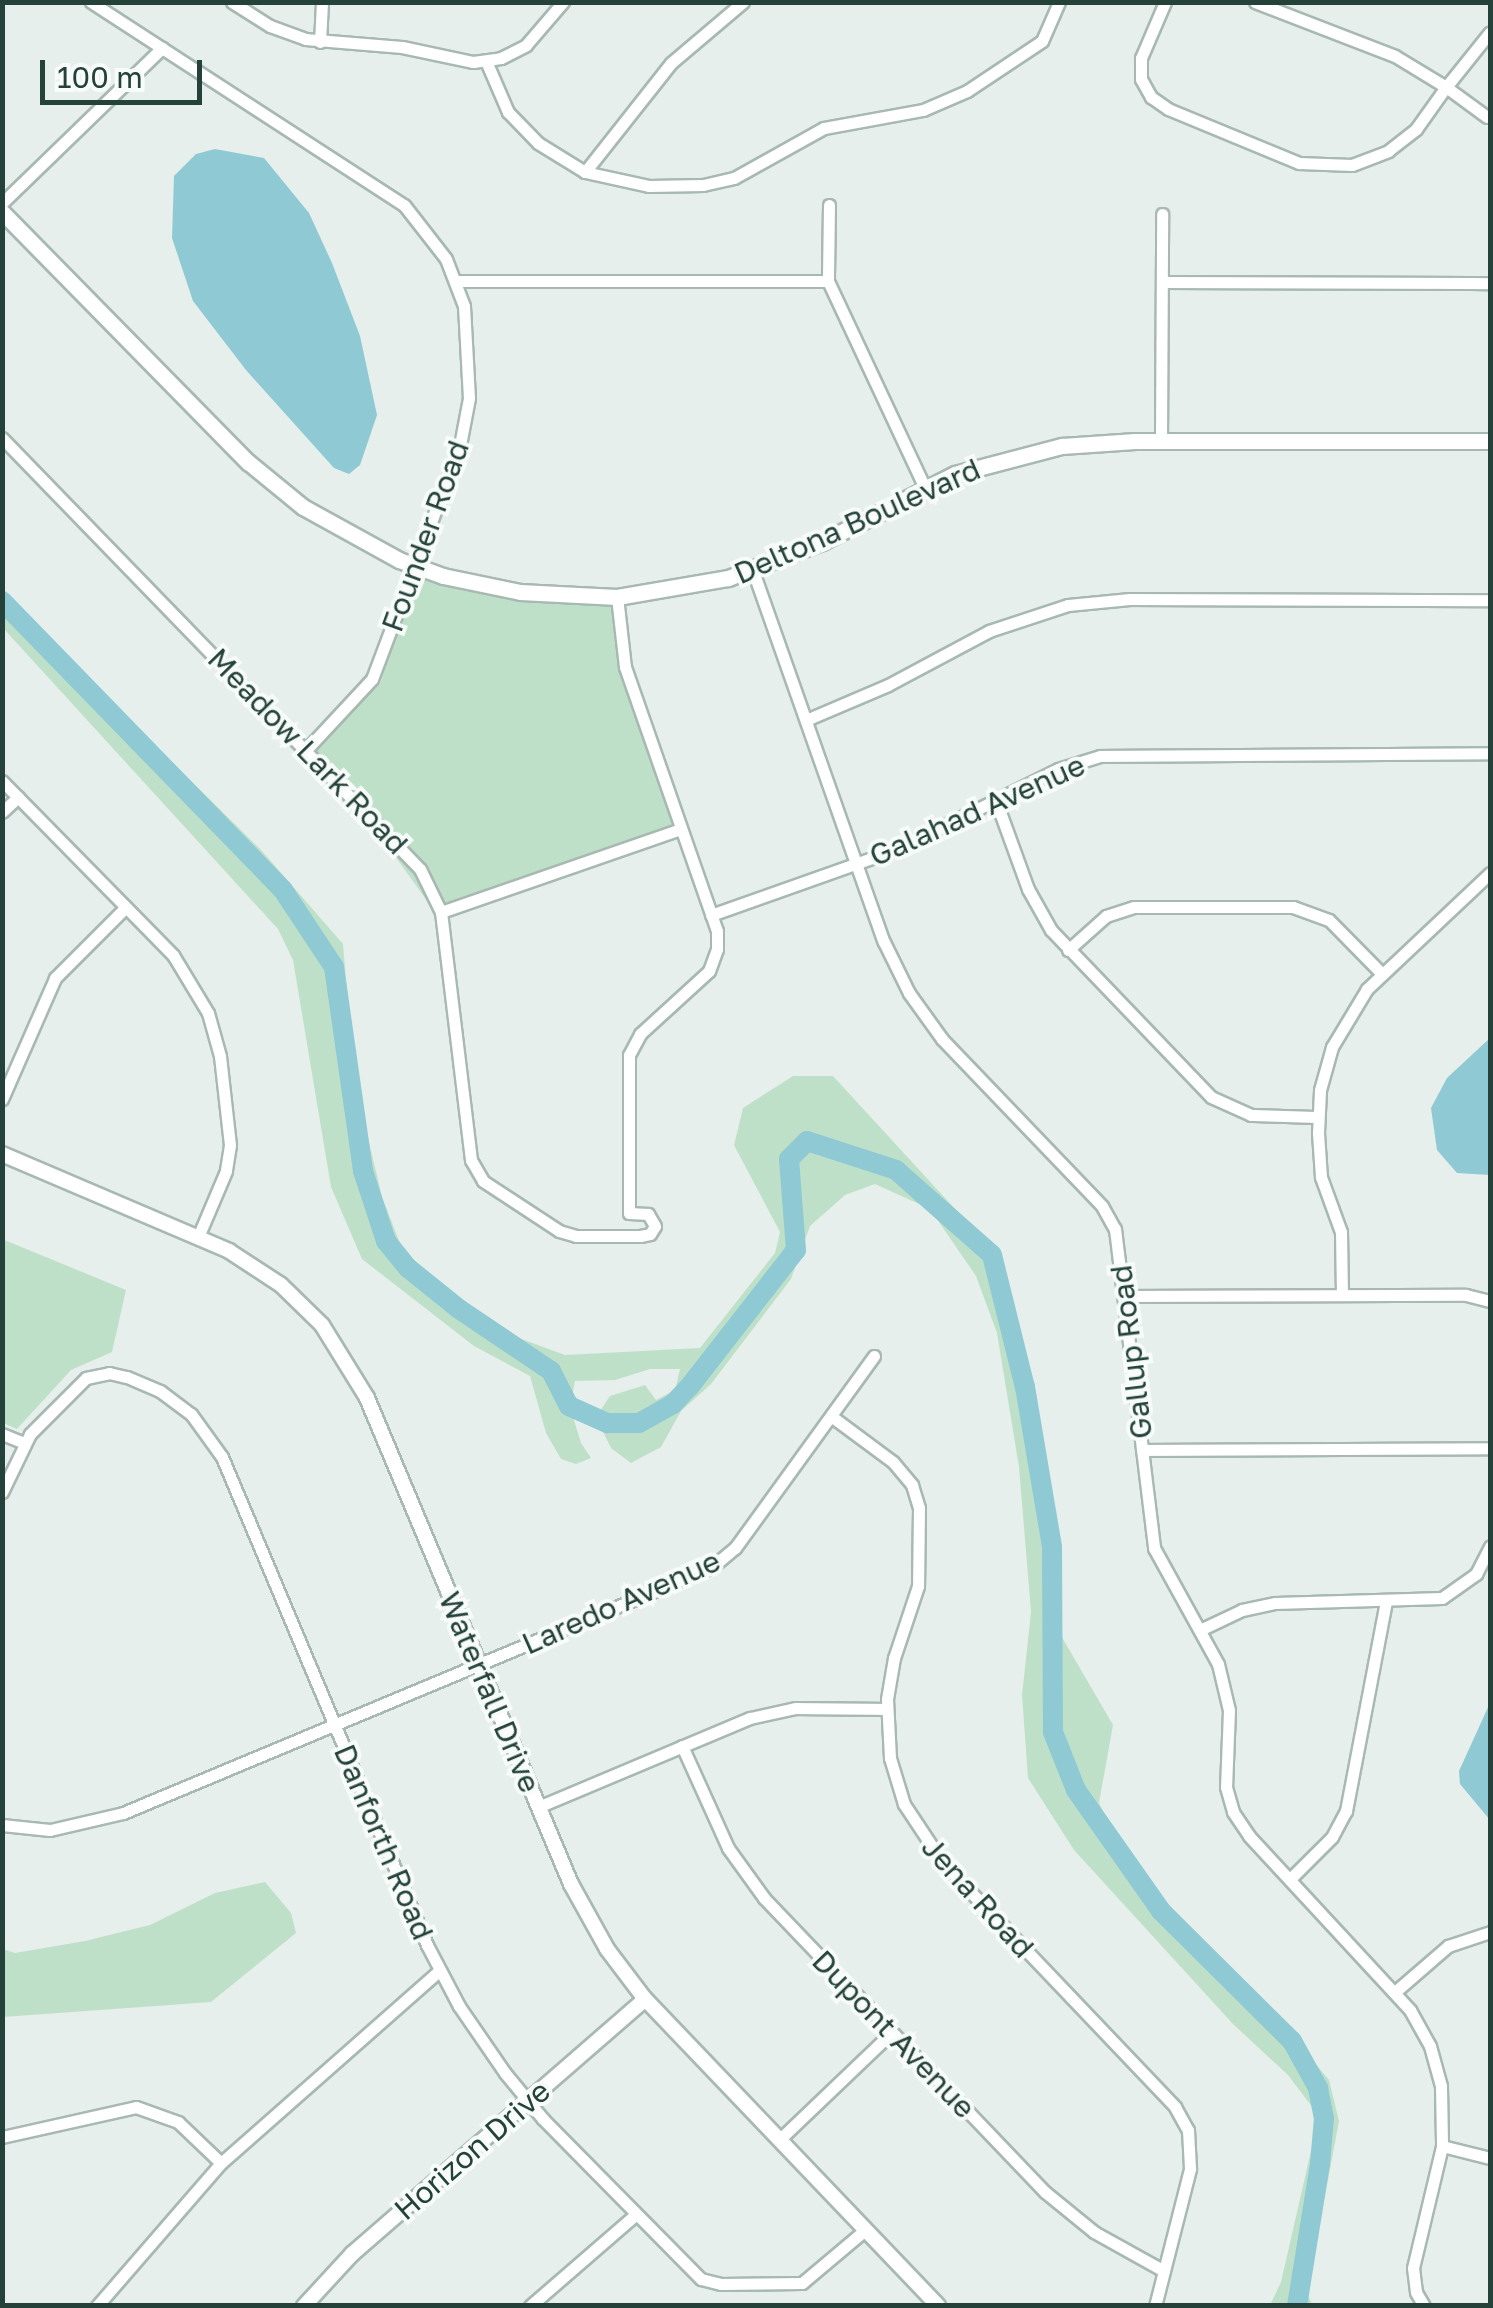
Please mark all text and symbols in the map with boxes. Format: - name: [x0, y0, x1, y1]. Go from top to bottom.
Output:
- scale bar: [45, 40, 208, 102]
- text: 100 m: [57, 59, 143, 95]
- street label: Founder Road: [374, 436, 476, 636]
- street label: Deltona Boulevard: [728, 451, 986, 591]
- street label: Meadow Lark Road: [201, 641, 415, 861]
- street label: Galahad Avenue: [864, 746, 1090, 874]
- street label: Gallup Road: [1102, 1263, 1160, 1441]
- street label: Laredo Avenue: [516, 1542, 726, 1662]
- street label: Waterfall Drive: [432, 1586, 548, 1798]
- street label: Danforth Road: [327, 1739, 441, 1945]
- street label: Jena Road: [914, 1829, 1042, 1965]
- street label: Dupont Avenue: [805, 1943, 983, 2125]
- street label: Horizon Drive: [387, 2073, 557, 2227]

